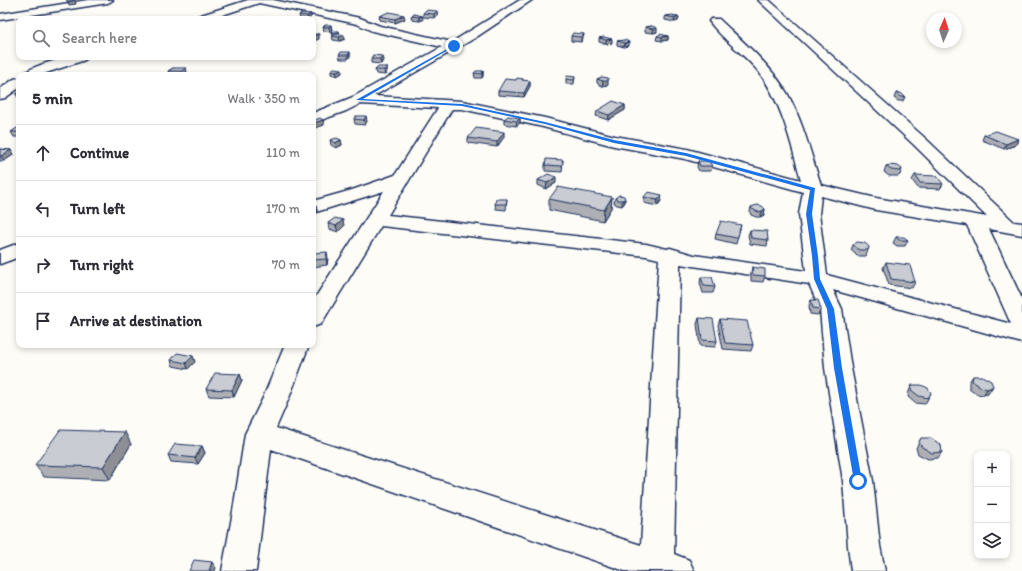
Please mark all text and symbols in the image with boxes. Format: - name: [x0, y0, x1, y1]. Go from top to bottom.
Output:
- north arrow: [926, 12, 962, 48]
- search box: [16, 16, 316, 60]
- icon: search: [30, 27, 52, 49]
- text: Search here: [62, 29, 137, 47]
- route end: [445, 37, 463, 55]
- text: 5 min: [32, 88, 72, 108]
- text: Walk · 350 m: [228, 91, 300, 106]
- icon: ahead: [32, 142, 54, 164]
- text: Continue: [70, 144, 129, 162]
- text: 110 m: [266, 145, 300, 160]
- icon: left: [32, 198, 54, 220]
- text: Turn left: [70, 200, 125, 218]
- text: 170 m: [266, 201, 300, 216]
- icon: right: [32, 254, 54, 276]
- text: Turn right: [70, 256, 134, 274]
- text: 70 m: [272, 257, 300, 272]
- icon: arrive: [32, 310, 54, 332]
- text: Arrive at destination: [70, 312, 202, 330]
- map controls: [974, 451, 1010, 559]
- button: +: [974, 451, 1010, 487]
- route start: [849, 472, 867, 490]
- button: −: [974, 487, 1010, 523]
- button: layers: [974, 523, 1010, 559]

